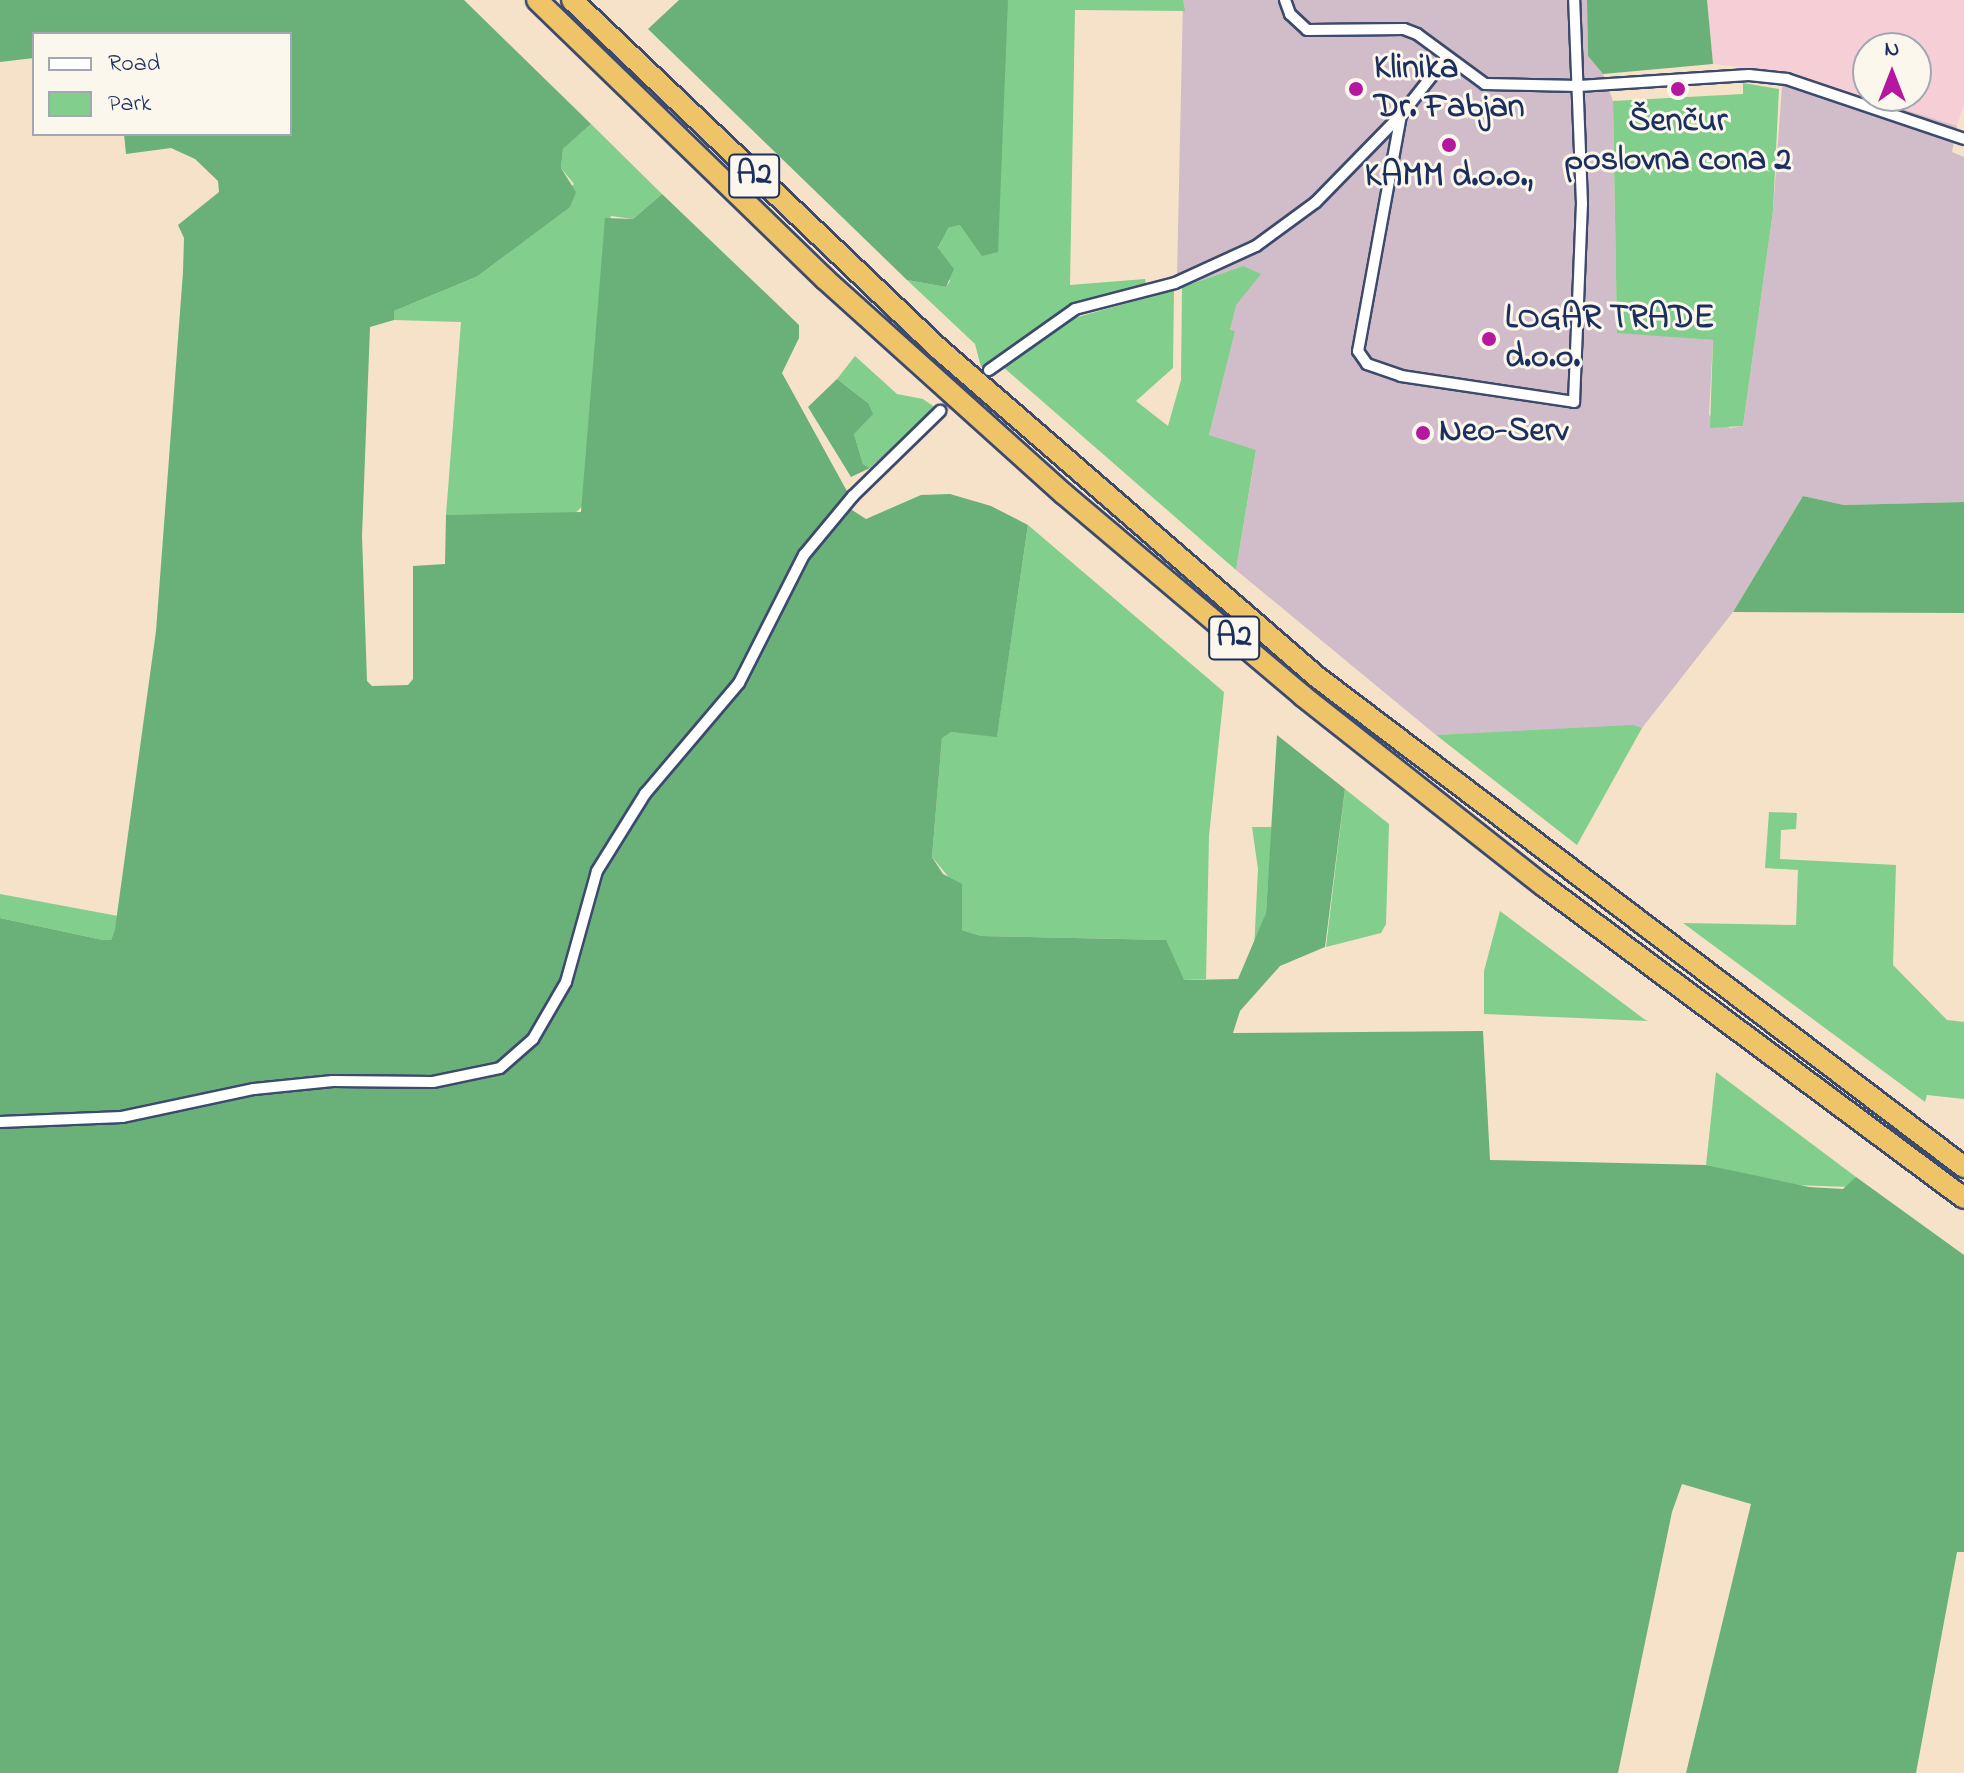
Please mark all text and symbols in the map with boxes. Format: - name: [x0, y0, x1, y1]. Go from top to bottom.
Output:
- legend: [32, 32, 292, 136]
- north arrow: [1852, 32, 1932, 112]
- text: N: [1885, 34, 1899, 66]
- text: Road: [108, 47, 160, 82]
- place label: Klinika Dr. Fabjan: [1374, 49, 1525, 128]
- marker: Klinika Dr. Fabjan: [1345, 78, 1367, 100]
- marker: Šenčur poslovna cona 2: [1669, 80, 1687, 98]
- text: Park: [108, 87, 151, 122]
- place label: Šenčur poslovna cona 2: [1565, 102, 1791, 182]
- marker: KAMM d.o.o.,: [1440, 136, 1458, 154]
- road number: A2: [728, 148, 780, 204]
- place label: KAMM d.o.o.,: [1365, 158, 1533, 198]
- place label: LOGAR TRADE d.o.o.: [1505, 299, 1714, 378]
- marker: LOGAR TRADE d.o.o.: [1480, 330, 1498, 348]
- place label: Neo-Serv: [1439, 413, 1568, 453]
- marker: Neo-Serv: [1414, 424, 1432, 442]
- road number: A2: [1208, 610, 1260, 666]

